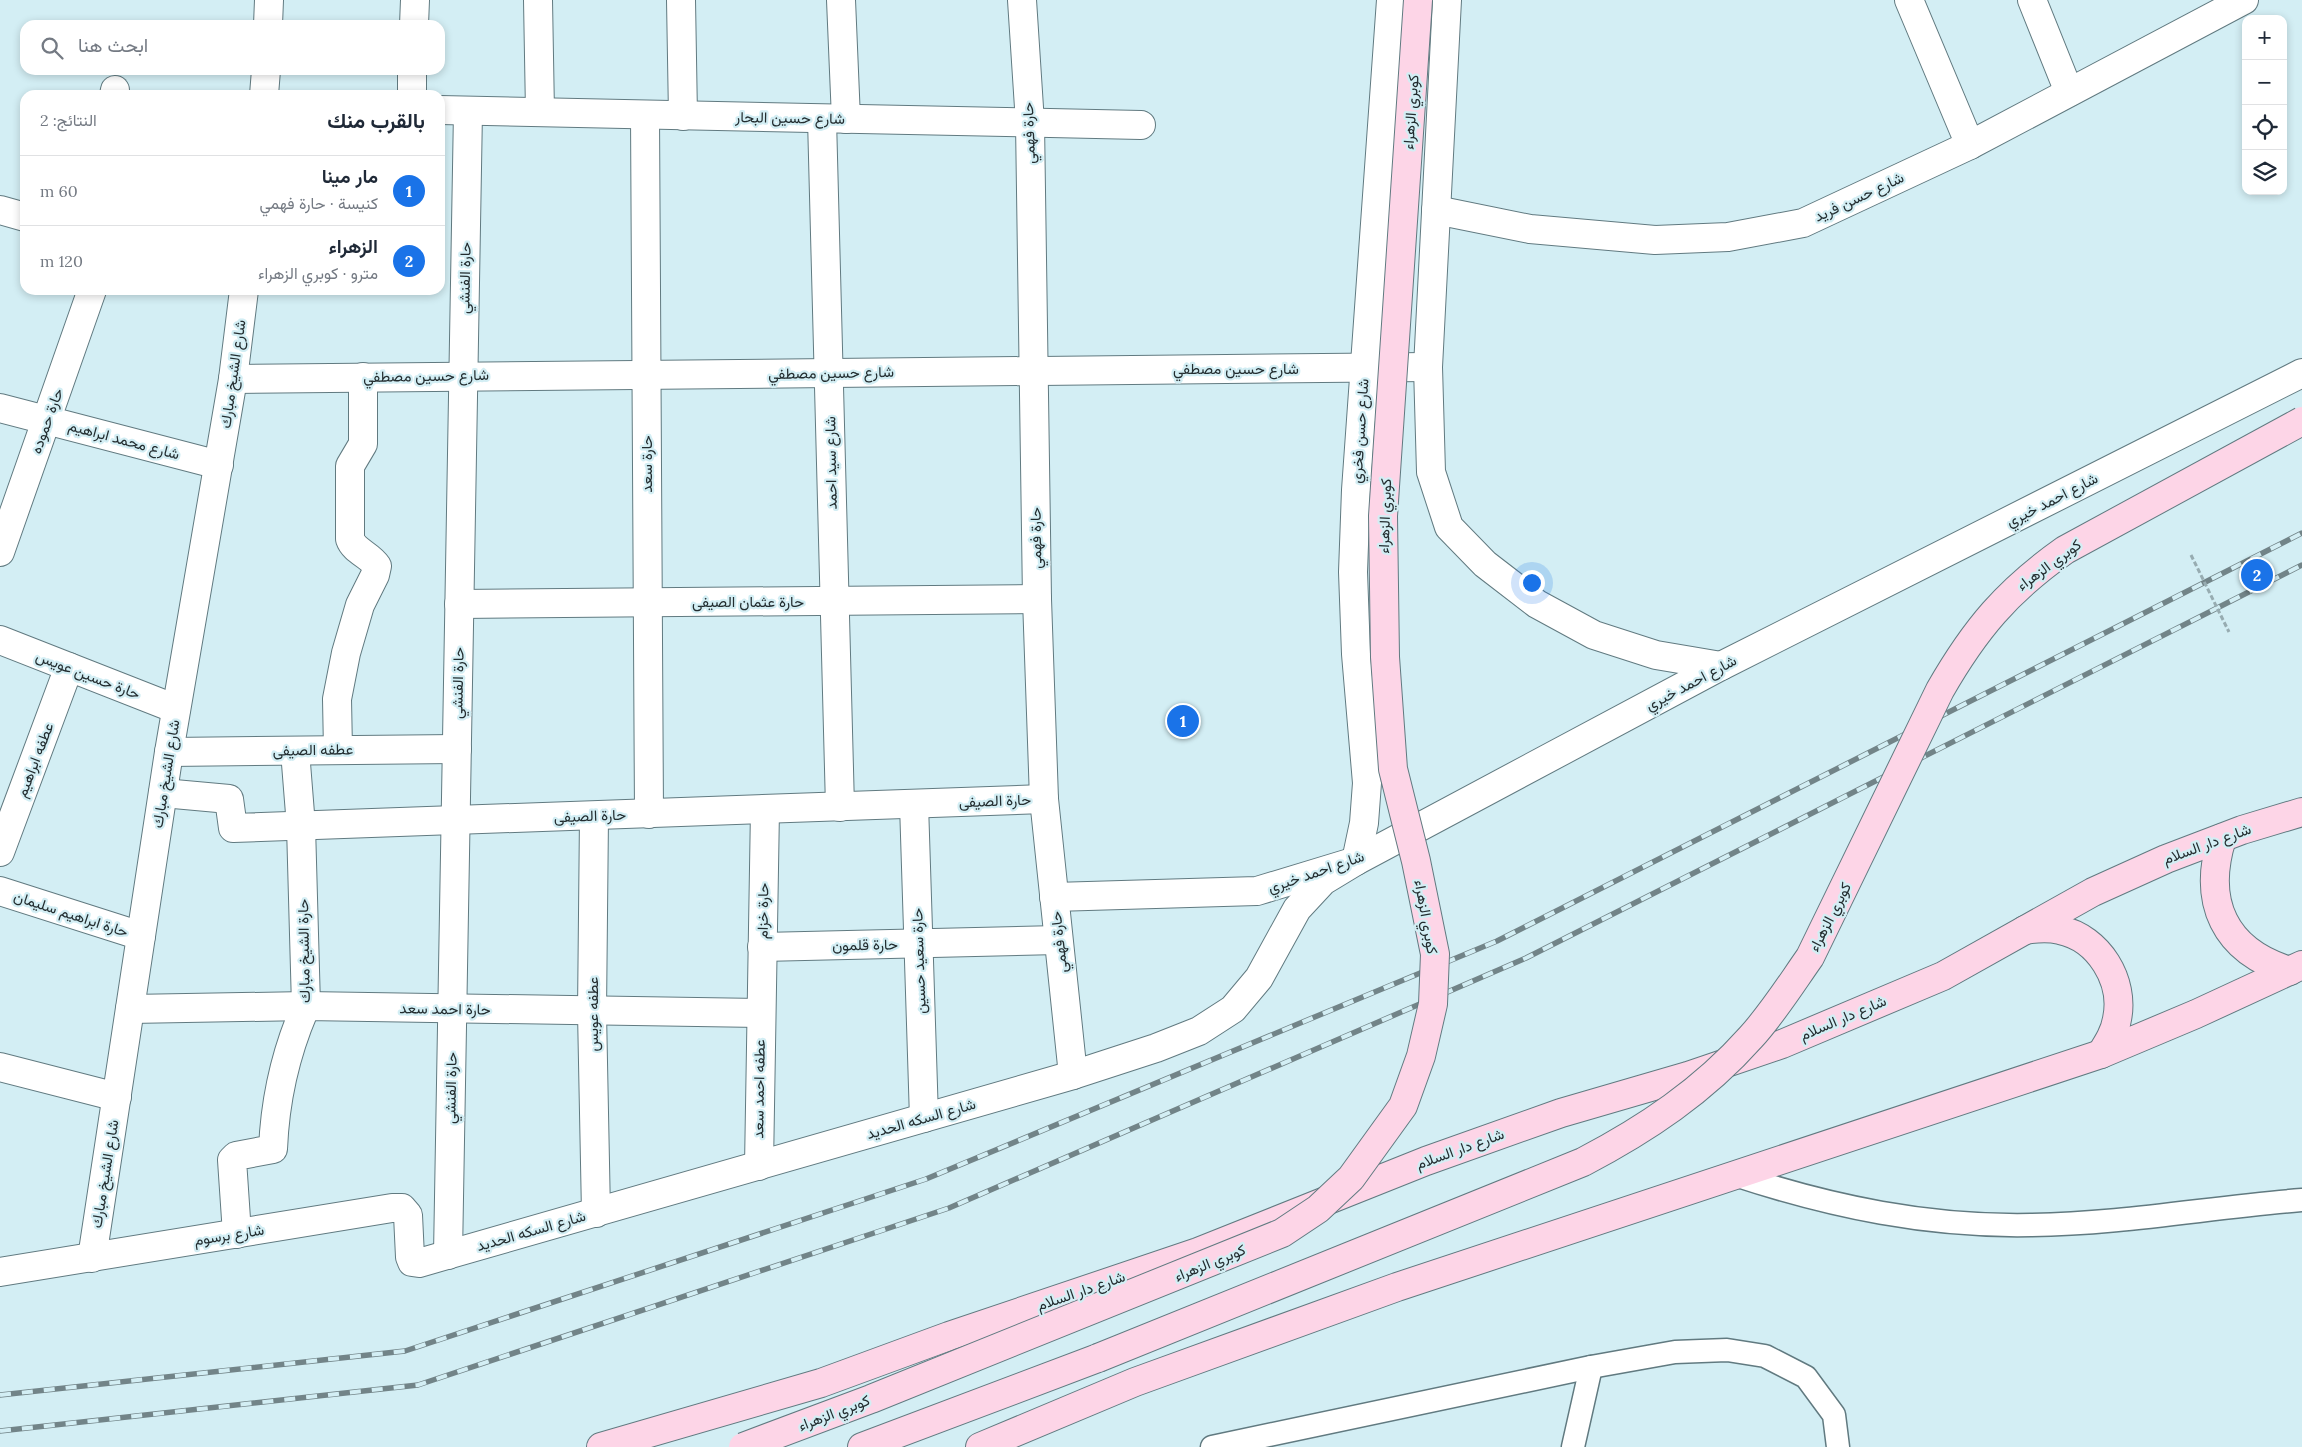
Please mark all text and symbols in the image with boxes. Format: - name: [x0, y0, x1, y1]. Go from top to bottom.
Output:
- map controls: [2242, 15, 2287, 195]
- button: +: [2242, 15, 2287, 60]
- search box: [20, 20, 445, 75]
- text: ابحث هنا: [78, 33, 148, 57]
- icon: search: [38, 34, 66, 62]
- button: −: [2242, 60, 2287, 105]
- street label: كوبري الزهراء: [1398, 73, 1427, 150]
- street label: حارة فهمي: [1018, 102, 1043, 164]
- button: locate: [2242, 105, 2287, 150]
- text: بالقرب منك: [327, 107, 425, 134]
- street label: شارع حسين البحار: [734, 107, 845, 130]
- text: النتائج: 2: [40, 110, 97, 130]
- button: layers: [2242, 150, 2287, 195]
- text: مار مينا: [322, 164, 378, 188]
- street label: شارع حسن فريد: [1811, 167, 1908, 227]
- text: 60 m: [40, 181, 78, 201]
- text: 1: [406, 181, 412, 201]
- text: كنيسة · حارة فهمي: [260, 193, 378, 213]
- text: الزهراء: [329, 234, 378, 258]
- street label: حارة الفنشي: [454, 242, 479, 314]
- text: 120 m: [40, 251, 83, 271]
- text: 2: [405, 251, 413, 271]
- text: مترو · كوبري الزهراء: [258, 263, 378, 283]
- street label: شارع الشيخ مبارك: [215, 318, 252, 430]
- street label: شارع حسين مصطفي: [1173, 359, 1299, 382]
- street label: شارع حسين مصطفي: [768, 362, 894, 387]
- street label: شارع حسين مصطفي: [363, 365, 489, 390]
- street label: شارع حسن فخري: [1346, 378, 1377, 484]
- street label: حارة حموده: [26, 385, 67, 456]
- street label: شارع محمد ابراهيم: [66, 416, 182, 465]
- street label: شارع سيد احمد: [820, 416, 843, 510]
- street label: حارة سعد: [637, 435, 656, 493]
- street label: شارع احمد خيري: [2003, 468, 2103, 534]
- street label: كوبري الزهراء: [1374, 478, 1399, 554]
- street label: حارة فهمي: [1025, 507, 1050, 569]
- street label: كوبري الزهراء: [2013, 535, 2087, 598]
- pin: 2: [2241, 556, 2273, 594]
- your location: [1519, 570, 1545, 596]
- street label: حارة عثمان الصيفى: [692, 592, 804, 612]
- street label: حارة حسين عويس: [33, 646, 143, 704]
- street label: حارة الفنشي: [447, 647, 472, 719]
- street label: شارع احمد خيري: [1642, 650, 1742, 718]
- pin: 1: [1167, 702, 1199, 740]
- street label: شارع الشيخ مبارك: [148, 718, 185, 830]
- street label: عطفه ابراهيم: [12, 720, 58, 800]
- street label: عطفه الصيفى: [273, 739, 354, 761]
- street label: حارة الصيفى: [959, 790, 1031, 812]
- street label: حارة الصيفى: [554, 805, 626, 827]
- street label: شارع دار السلام: [2160, 819, 2254, 870]
- street label: شارع احمد خيري: [1265, 846, 1368, 901]
- street label: كوبري الزهراء: [1407, 878, 1442, 957]
- street label: كوبري الزهراء: [1804, 879, 1859, 956]
- street label: حارة خزام: [753, 883, 773, 939]
- street label: حارة ابراهيم سليمان: [11, 886, 131, 942]
- street label: حارة الشيخ مبارك: [293, 899, 316, 1003]
- street label: حارة سعيد حسين: [907, 908, 931, 1014]
- street label: حارة فهمي: [1046, 910, 1075, 974]
- street label: حارة قلمون: [832, 934, 898, 955]
- street label: عطفه عويس: [583, 976, 603, 1051]
- street label: شارع دار السلام: [1797, 991, 1890, 1046]
- street label: حارة احمد سعد: [399, 998, 491, 1019]
- street label: عطفه احمد سعد: [748, 1039, 769, 1139]
- street label: حارة الفنشي: [440, 1052, 465, 1124]
- street label: شارع السكه الحديد: [864, 1094, 978, 1145]
- street label: شارع الشيخ مبارك: [87, 1118, 124, 1230]
- street label: شارع دار السلام: [1413, 1124, 1507, 1175]
- street label: شارع السكه الحديد: [474, 1206, 588, 1257]
- street label: شارع برسوم: [193, 1220, 266, 1251]
- street label: كوبري الزهراء: [1171, 1240, 1250, 1289]
- street label: شارع دار السلام: [1034, 1266, 1128, 1316]
- street label: كوبري الزهراء: [795, 1390, 874, 1439]

